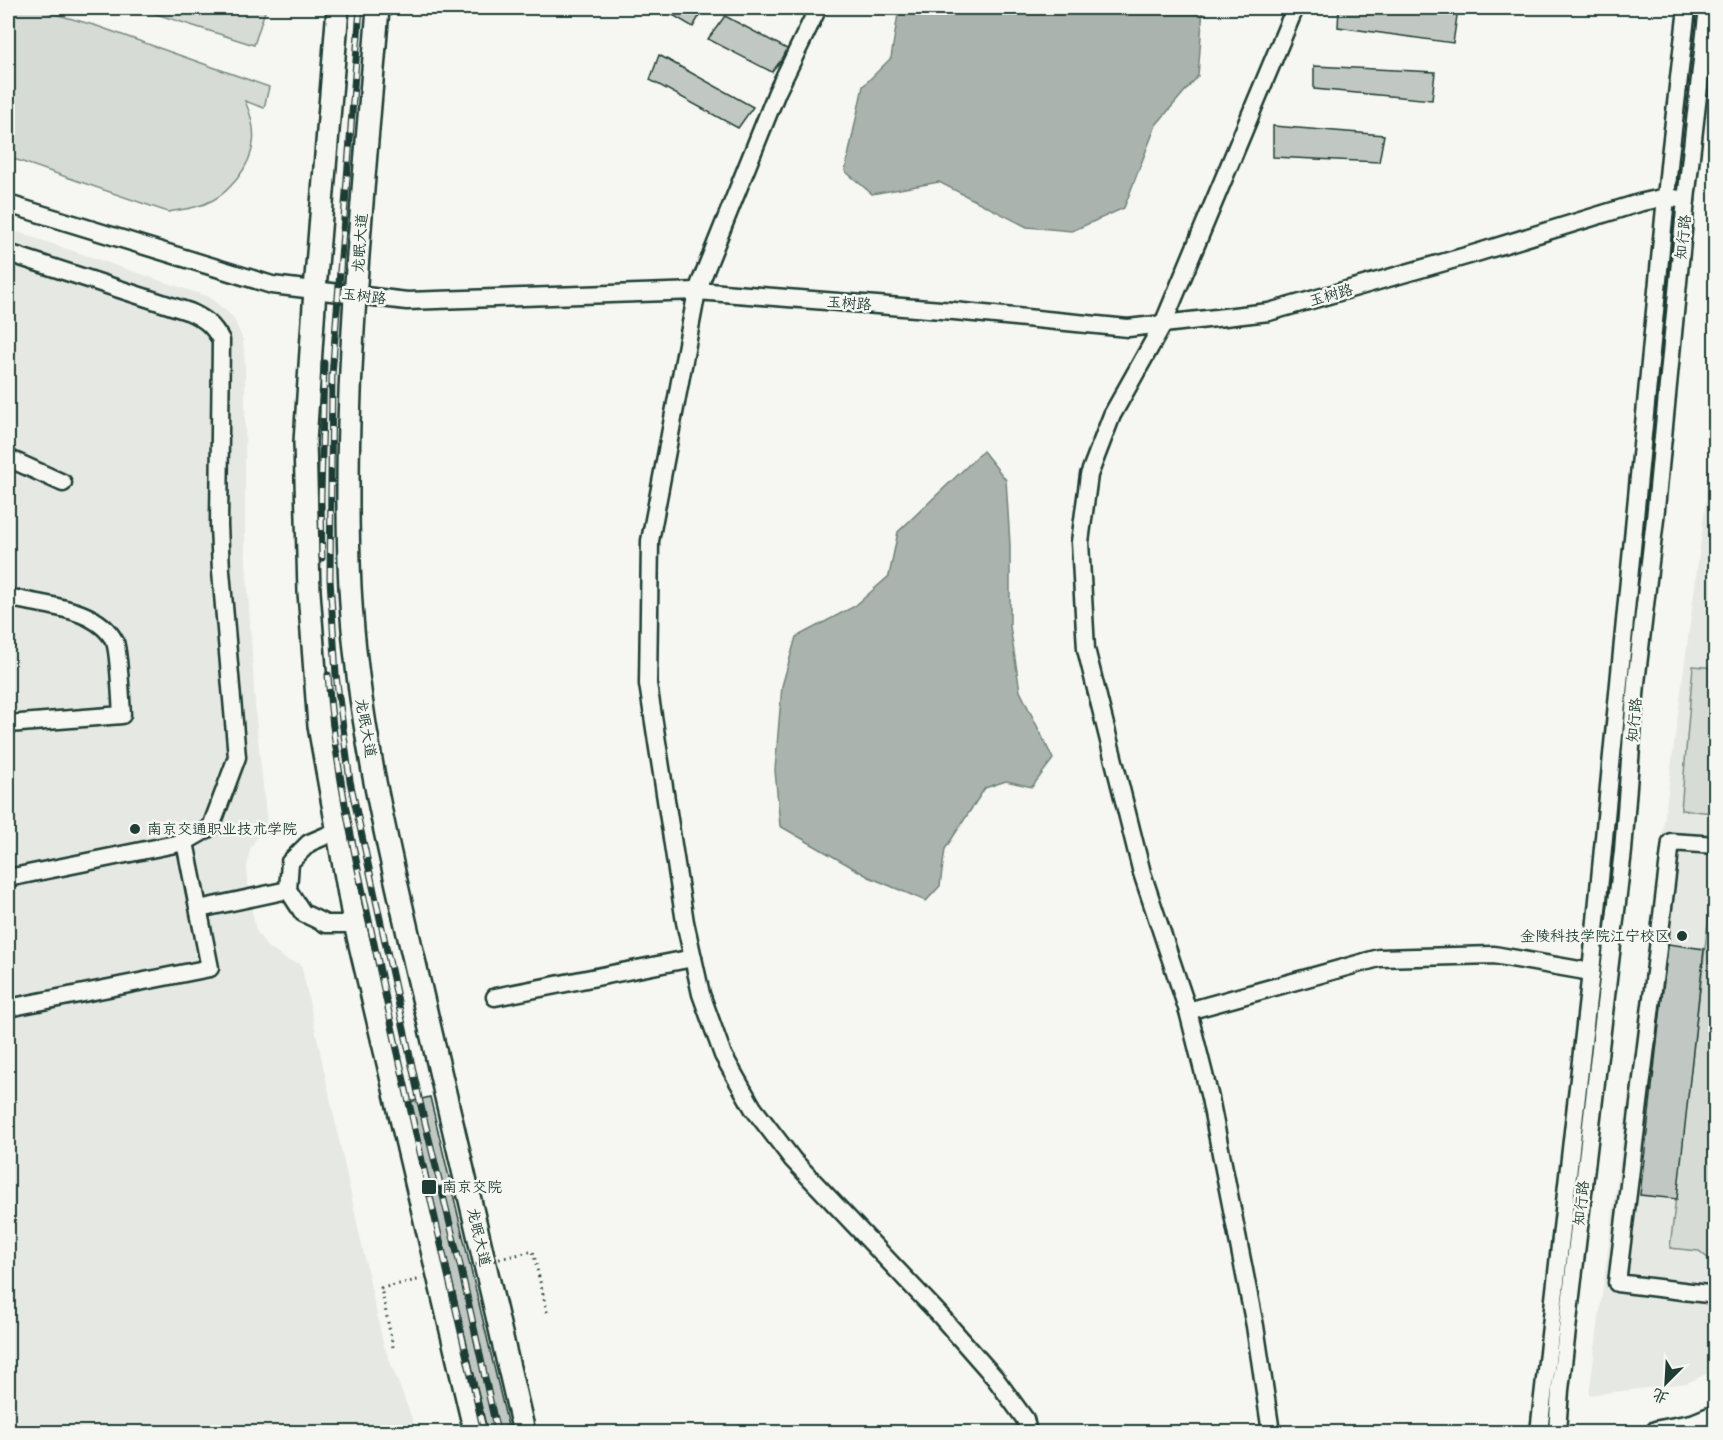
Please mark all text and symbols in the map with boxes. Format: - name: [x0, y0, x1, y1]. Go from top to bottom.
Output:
- street label: 龙眠大道: [345, 212, 372, 274]
- street label: 知行路: [1668, 213, 1695, 260]
- street label: 玉树路: [1306, 276, 1355, 311]
- street label: 玉树路: [340, 280, 388, 309]
- street label: 玉树路: [826, 288, 872, 315]
- street label: 龙眠大道: [351, 696, 384, 759]
- street label: 知行路: [1619, 696, 1646, 743]
- place label: 南京交通职业技术学院: [147, 816, 297, 839]
- marker: 南京交通职业技术学院: [128, 822, 142, 836]
- place label: 金陵科技学院江宁校区: [1520, 923, 1670, 946]
- marker: 金陵科技学院江宁校区: [1675, 929, 1689, 943]
- place label: 南京交院: [442, 1174, 502, 1197]
- marker: 南京交院: [420, 1178, 438, 1196]
- street label: 知行路: [1566, 1179, 1593, 1226]
- street label: 龙眠大道: [463, 1205, 498, 1268]
- north arrow: [1636, 1353, 1696, 1413]
- text: 北: [1647, 1383, 1672, 1412]

